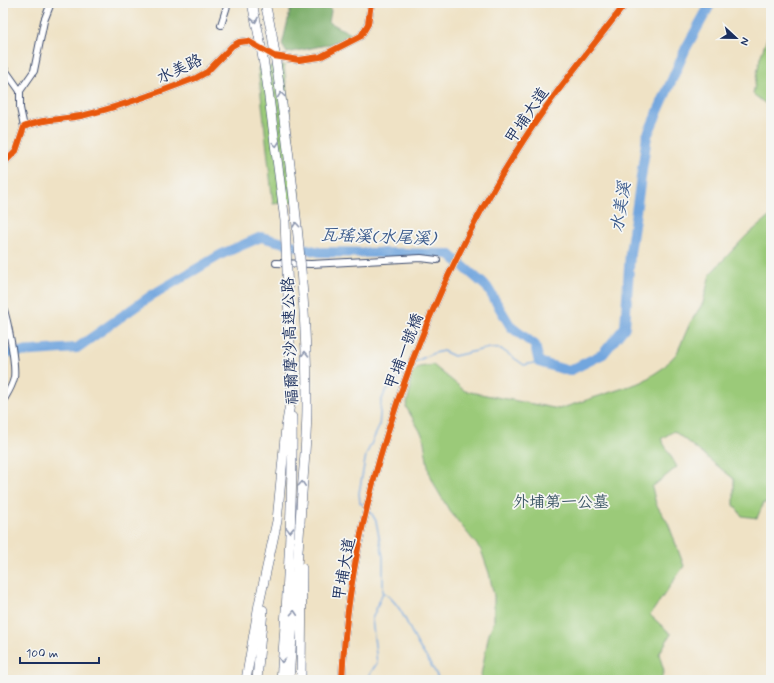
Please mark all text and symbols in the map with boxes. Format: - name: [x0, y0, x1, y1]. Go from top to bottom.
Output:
- one-way arrow: [251, 16, 259, 23]
- north arrow: [716, 18, 756, 58]
- text: N: [736, 35, 752, 47]
- street label: 水美路: [153, 50, 206, 89]
- street label: 甲埔大道: [501, 83, 554, 148]
- one-way arrow: [277, 92, 286, 99]
- one-way arrow: [271, 141, 280, 147]
- water label: 水美溪: [606, 179, 636, 234]
- one-way arrow: [292, 221, 301, 228]
- water label: 瓦瑤溪(水尾溪): [320, 224, 438, 250]
- street label: 福爾摩沙高速公路: [278, 277, 303, 405]
- street label: 甲埔一號橋: [380, 310, 429, 393]
- one-way arrow: [301, 351, 309, 357]
- one-way arrow: [298, 481, 306, 487]
- park label: 外埔第一公墓: [513, 492, 609, 513]
- one-way arrow: [286, 527, 294, 533]
- street label: 甲埔大道: [329, 536, 360, 603]
- one-way arrow: [289, 610, 298, 616]
- scale bar: [20, 639, 99, 665]
- text: 100 m: [26, 646, 58, 662]
- one-way arrow: [278, 657, 287, 663]

